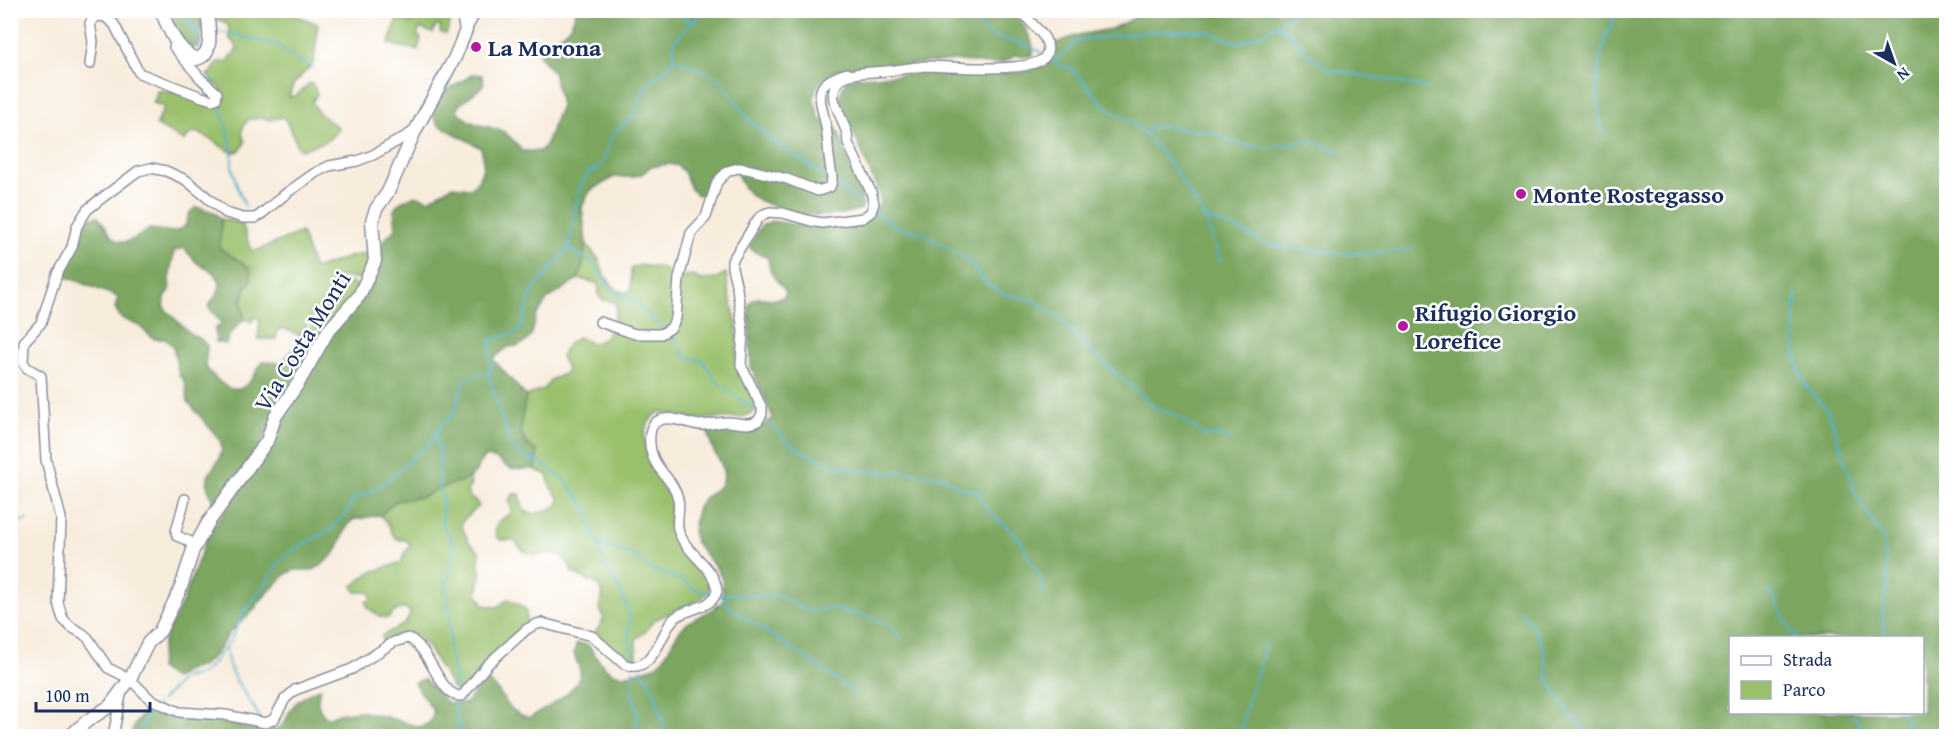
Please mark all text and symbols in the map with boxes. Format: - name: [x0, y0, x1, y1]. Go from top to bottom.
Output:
- place label: La Morona: [488, 30, 602, 65]
- north arrow: [1864, 33, 1924, 93]
- marker: La Morona: [469, 40, 483, 54]
- text: N: [1892, 62, 1915, 87]
- place label: Monte Rostegasso: [1533, 177, 1724, 212]
- marker: Monte Rostegasso: [1514, 187, 1528, 201]
- street label: Via Costa Monti: [245, 264, 359, 418]
- place label: Rifugio Giorgio Lorefice: [1415, 295, 1577, 358]
- marker: Rifugio Giorgio Lorefice: [1396, 319, 1410, 333]
- legend: [1729, 636, 1924, 714]
- text: Strada: [1783, 646, 1833, 673]
- scale bar: [36, 675, 150, 713]
- text: Parco: [1783, 676, 1826, 703]
- text: 100 m: [45, 682, 90, 709]

